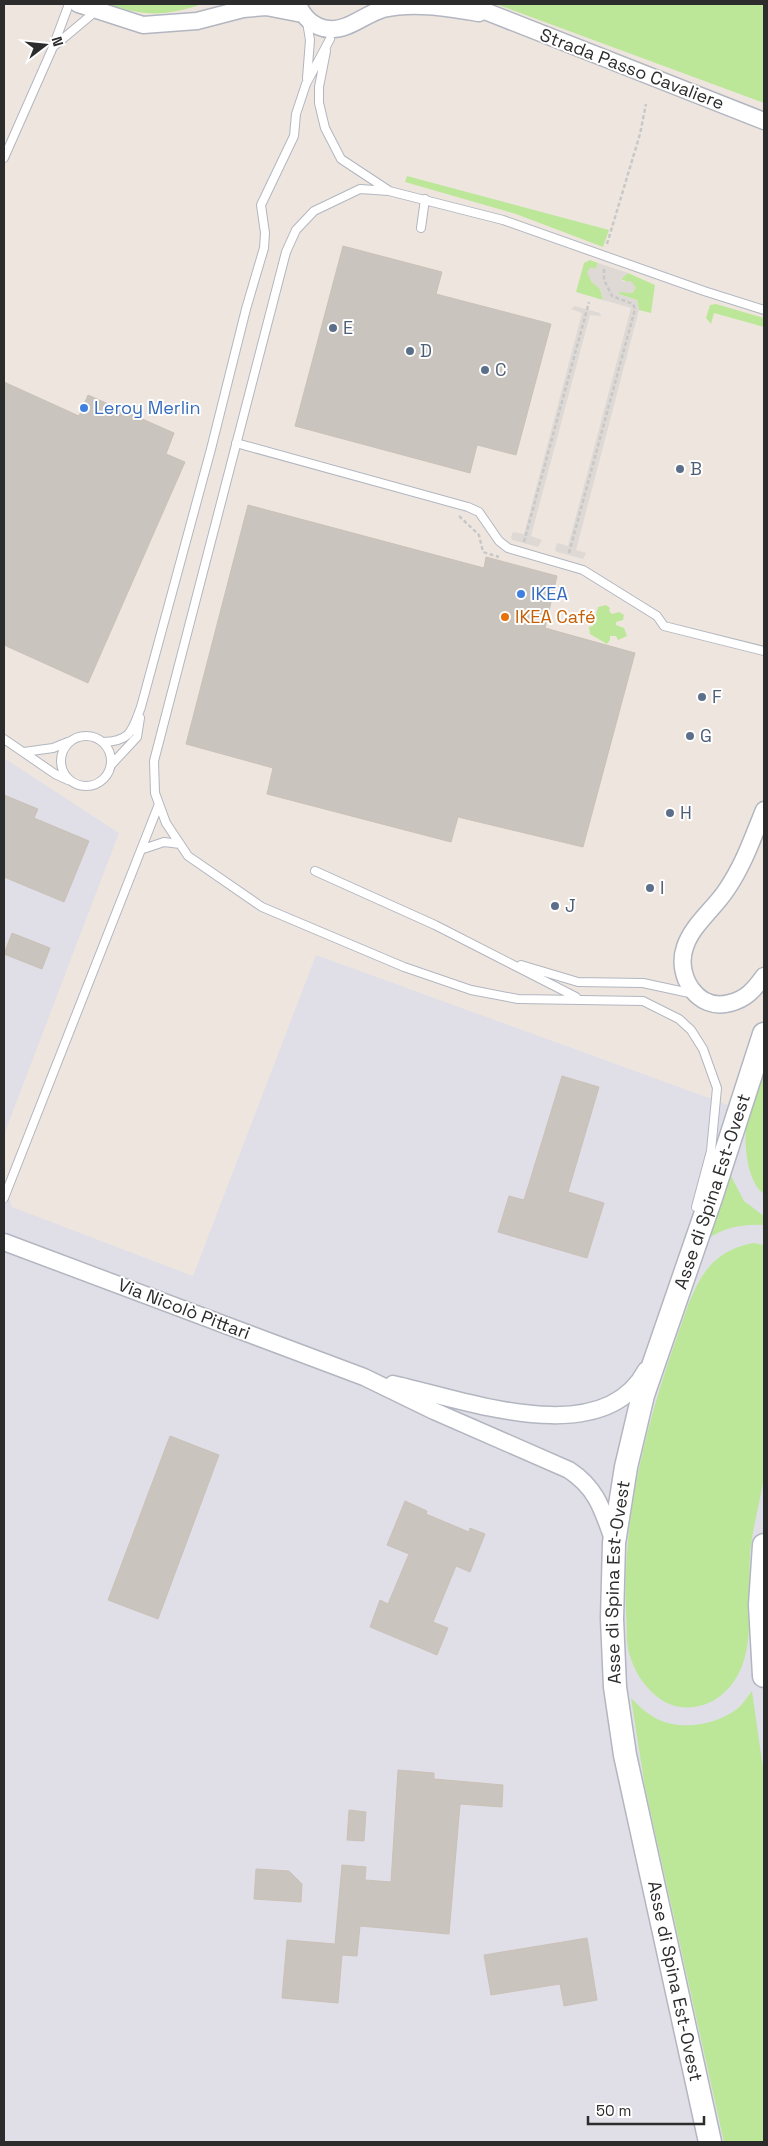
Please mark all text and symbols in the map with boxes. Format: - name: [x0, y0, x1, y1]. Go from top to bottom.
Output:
- north arrow: [20, 20, 70, 70]
- street label: Strada Passo Cavaliere: [537, 23, 728, 114]
- text: N: [48, 34, 67, 48]
- place label: E: [343, 316, 353, 339]
- marker: E: [327, 322, 339, 334]
- place label: D: [420, 339, 432, 362]
- marker: D: [404, 345, 416, 357]
- place label: C: [495, 358, 507, 381]
- marker: C: [479, 364, 491, 376]
- place label: Leroy Merlin: [94, 396, 201, 419]
- marker: Leroy Merlin: [78, 402, 90, 414]
- place label: B: [690, 457, 702, 480]
- marker: B: [674, 463, 686, 475]
- place label: IKEA: [531, 582, 568, 605]
- marker: IKEA: [515, 588, 527, 600]
- place label: IKEA Café: [515, 605, 596, 628]
- marker: IKEA Café: [499, 611, 511, 623]
- place label: F: [712, 685, 722, 708]
- marker: F: [696, 691, 708, 703]
- place label: G: [700, 724, 712, 747]
- marker: G: [684, 730, 696, 742]
- place label: H: [680, 801, 692, 824]
- marker: H: [664, 807, 676, 819]
- place label: I: [660, 876, 664, 899]
- marker: I: [644, 882, 656, 894]
- place label: J: [565, 894, 576, 917]
- marker: J: [549, 900, 561, 912]
- street label: Asse di Spina Est-Ovest: [668, 1091, 755, 1292]
- street label: Via Nicolò Pittari: [115, 1273, 254, 1344]
- street label: Asse di Spina Est-Ovest: [600, 1479, 635, 1685]
- street label: Asse di Spina Est-Ovest: [643, 1879, 708, 2083]
- scale bar: [588, 2094, 704, 2126]
- text: 50 m: [596, 2101, 631, 2120]

